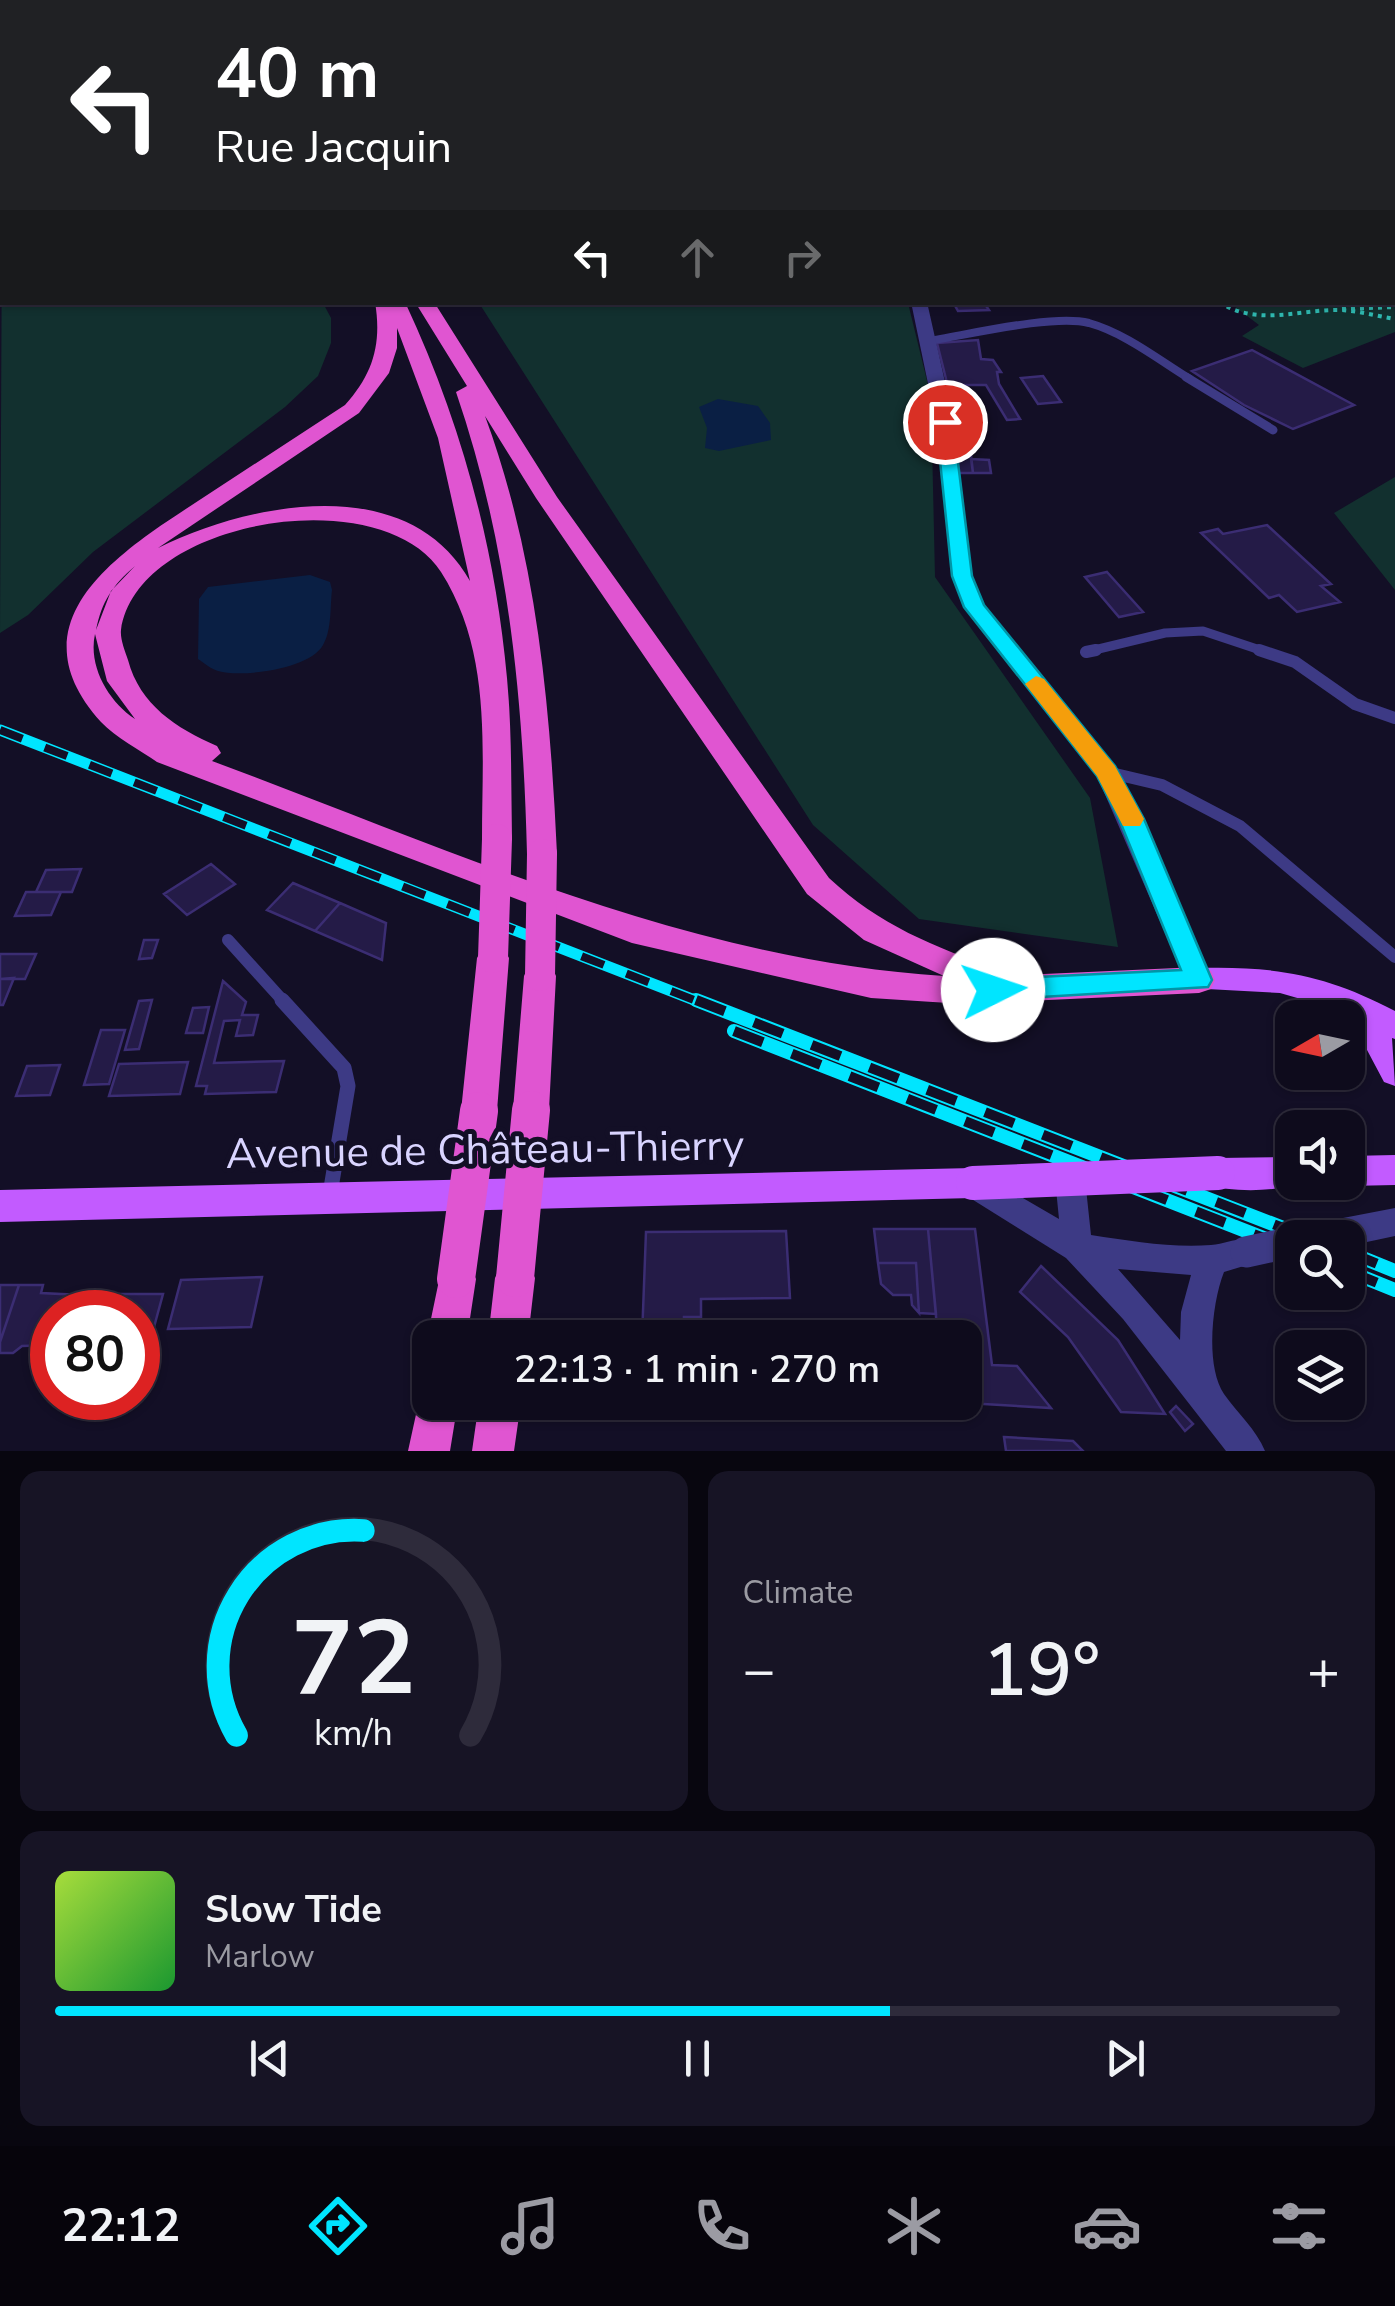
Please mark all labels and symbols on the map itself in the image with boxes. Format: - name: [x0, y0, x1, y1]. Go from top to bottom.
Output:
- pin: [903, 380, 988, 465]
- position arrow: [941, 938, 1045, 1042]
- north arrow: [1275, 1000, 1365, 1090]
- street label: Avenue de Château-Thierry: [225, 1117, 745, 1183]
- speed limit sign: 80: [30, 1290, 160, 1420]

